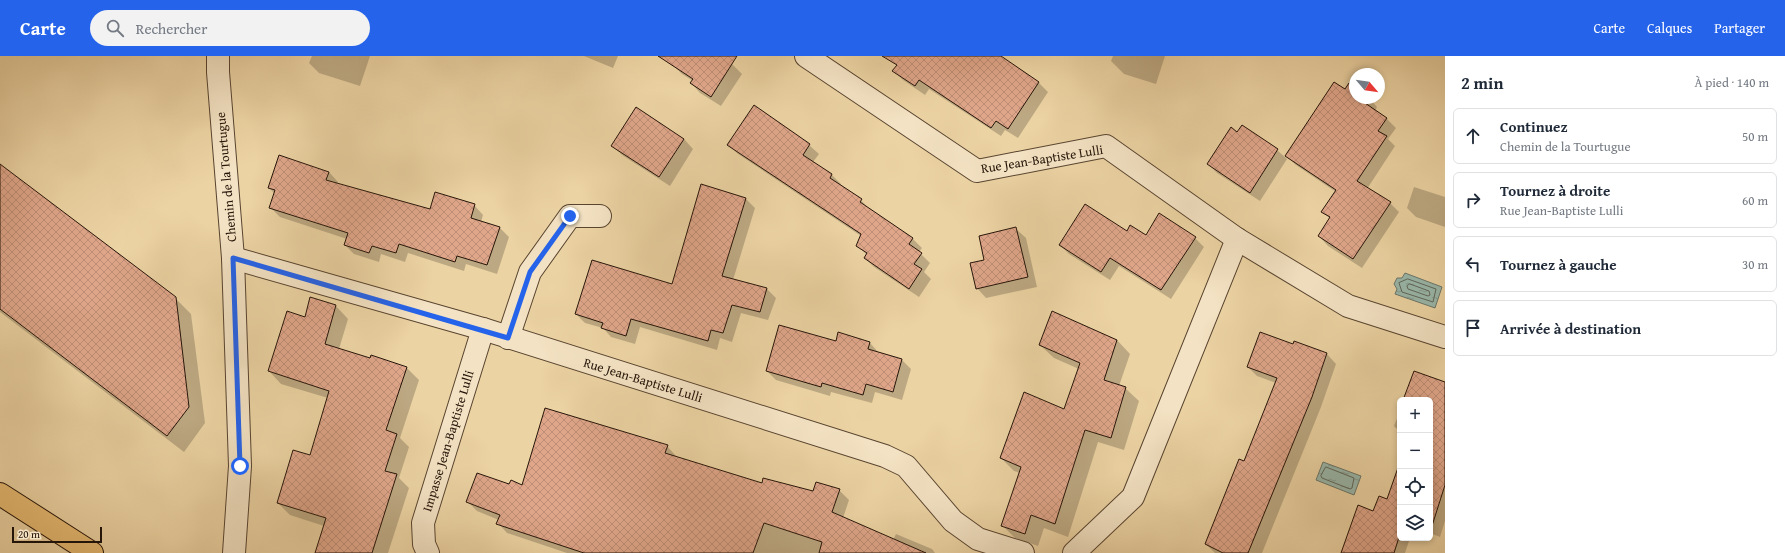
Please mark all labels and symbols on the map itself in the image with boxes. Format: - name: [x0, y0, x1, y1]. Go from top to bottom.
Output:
- north arrow: [1349, 68, 1385, 104]
- street label: Chemin de la Tourtugue: [211, 111, 241, 243]
- street label: Rue Jean-Baptiste Lulli: [980, 140, 1105, 178]
- route end: [561, 207, 579, 225]
- street label: Rue Jean-Baptiste Lulli: [581, 353, 705, 407]
- street label: Impasse Jean-Baptiste Lulli: [417, 368, 479, 514]
- route start: [231, 457, 249, 475]
- scale bar: [12, 525, 102, 544]

